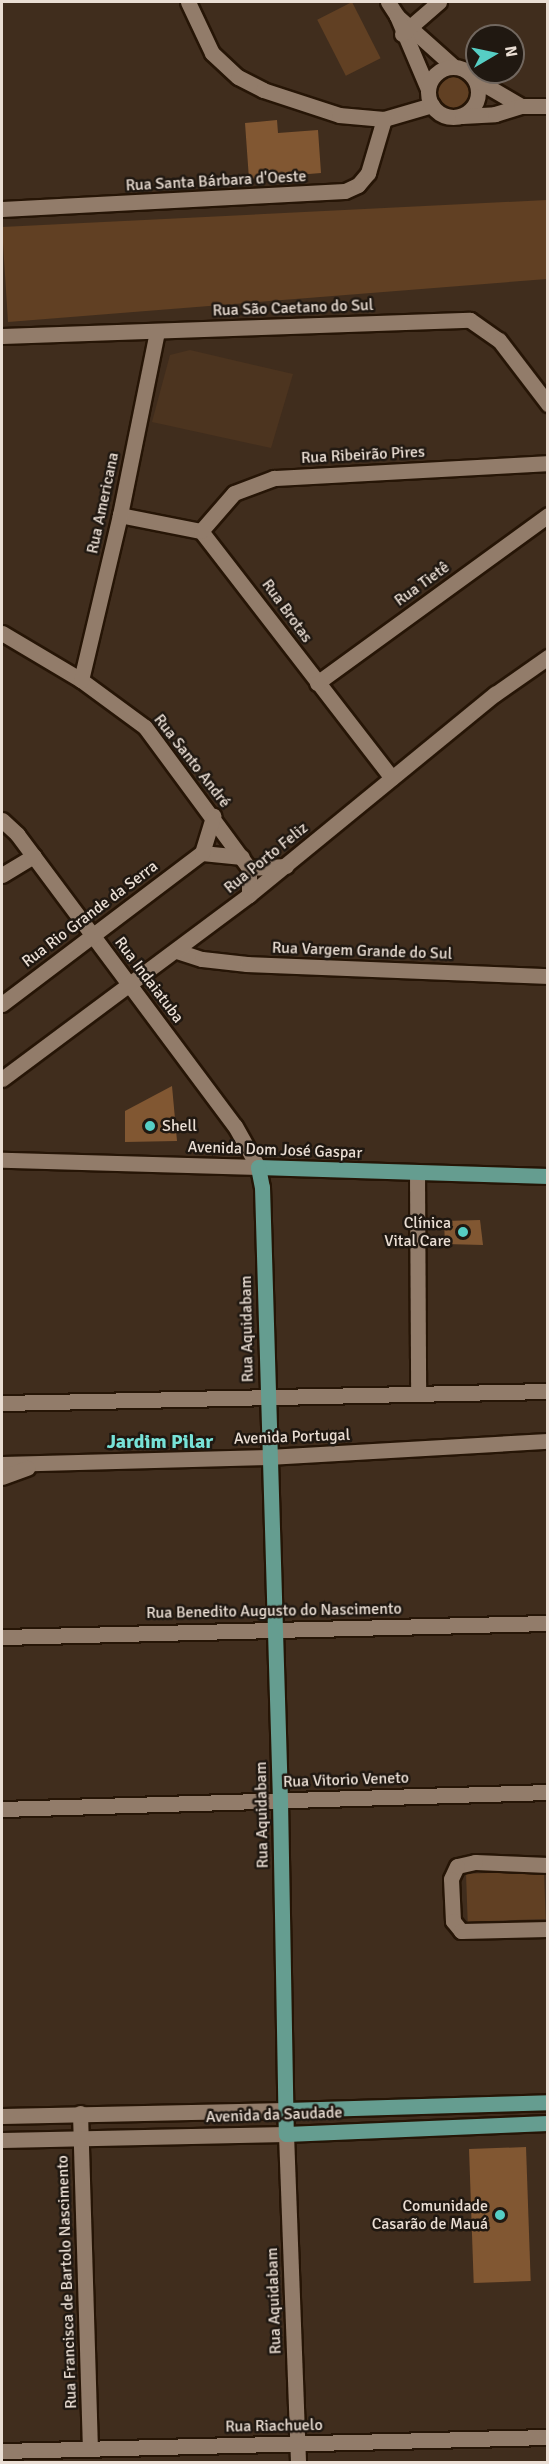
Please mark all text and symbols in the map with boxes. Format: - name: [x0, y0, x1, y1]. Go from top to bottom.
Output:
- north arrow: [465, 24, 525, 84]
- text: N: [500, 44, 522, 59]
- street label: Rua Santa Bárbara d'Oeste: [125, 167, 307, 195]
- street label: Rua São Caetano do Sul: [212, 296, 374, 320]
- street label: Rua Ribeirão Pires: [301, 442, 425, 468]
- street label: Rua Americana: [83, 451, 123, 555]
- street label: Rua Tietê: [391, 558, 453, 610]
- street label: Rua Brotas: [258, 576, 316, 646]
- street label: Rua Santo André: [150, 710, 234, 812]
- street label: Rua Porto Feliz: [220, 818, 312, 898]
- street label: Rua Rio Grande da Serra: [18, 857, 162, 971]
- street label: Rua Indaiatuba: [110, 933, 188, 1027]
- street label: Rua Vargem Grande do Sul: [272, 938, 452, 964]
- place label: Shell: [162, 1116, 197, 1136]
- marker: Shell: [143, 1119, 157, 1133]
- street label: Avenida Dom José Gaspar: [187, 1137, 363, 1163]
- place label: Clínica Vital Care: [384, 1213, 451, 1251]
- marker: Clínica Vital Care: [456, 1225, 470, 1239]
- street label: Rua Aquidabam: [236, 1275, 258, 1383]
- street label: Avenida Portugal: [233, 1425, 351, 1449]
- district label: Jardim Pilar: [107, 1429, 213, 1453]
- street label: Rua Benedito Augusto do Nascimento: [146, 1599, 402, 1623]
- street label: Rua Aquidabam: [251, 1761, 273, 1869]
- street label: Rua Vitorio Veneto: [283, 1768, 409, 1792]
- street label: Avenida da Saudade: [205, 2103, 343, 2127]
- street label: Rua Francisca de Bartolo Nascimento: [53, 2155, 81, 2409]
- place label: Comunidade Casarão de Mauá: [372, 2196, 488, 2234]
- marker: Comunidade Casarão de Mauá: [493, 2208, 507, 2222]
- street label: Rua Aquidabam: [263, 2247, 285, 2355]
- street label: Rua Riachuelo: [225, 2416, 323, 2436]

